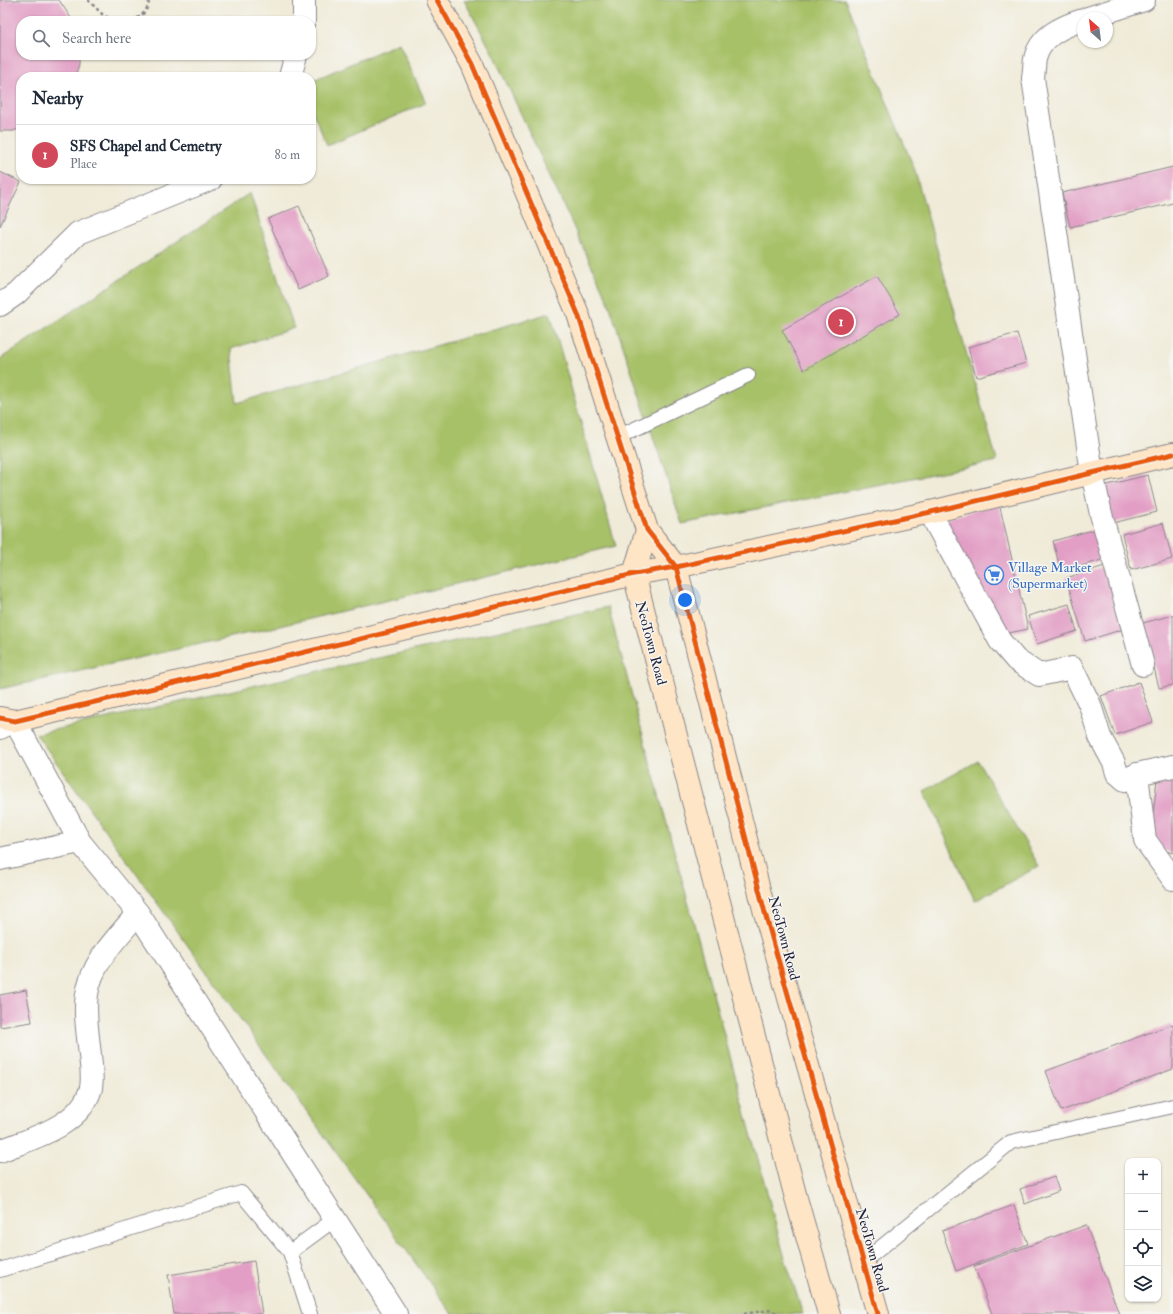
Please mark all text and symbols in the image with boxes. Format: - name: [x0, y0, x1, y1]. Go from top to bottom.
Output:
- north arrow: [1077, 12, 1113, 48]
- search box: [16, 16, 316, 60]
- icon: search: [30, 27, 52, 49]
- text: Search here: [62, 29, 131, 48]
- text: Nearby: [32, 88, 83, 109]
- text: SFS Chapel and Cemetry: [70, 137, 222, 156]
- text: 1: [43, 147, 47, 163]
- text: 80 m: [274, 147, 300, 163]
- text: Place: [70, 156, 97, 172]
- pin: 1: [828, 307, 854, 337]
- place label: Village Market (Supermarket): [1008, 559, 1092, 593]
- supermarket icon: Village Market (Supermarket): [983, 564, 1005, 586]
- your location: [675, 590, 695, 610]
- street label: NeoTown Road: [632, 599, 670, 687]
- street label: NeoTown Road: [765, 894, 803, 982]
- map controls: [1125, 1158, 1161, 1302]
- button: +: [1125, 1158, 1161, 1194]
- button: −: [1125, 1194, 1161, 1230]
- street label: NeoTown Road: [852, 1206, 892, 1294]
- button: locate: [1125, 1230, 1161, 1266]
- button: layers: [1125, 1266, 1161, 1302]

